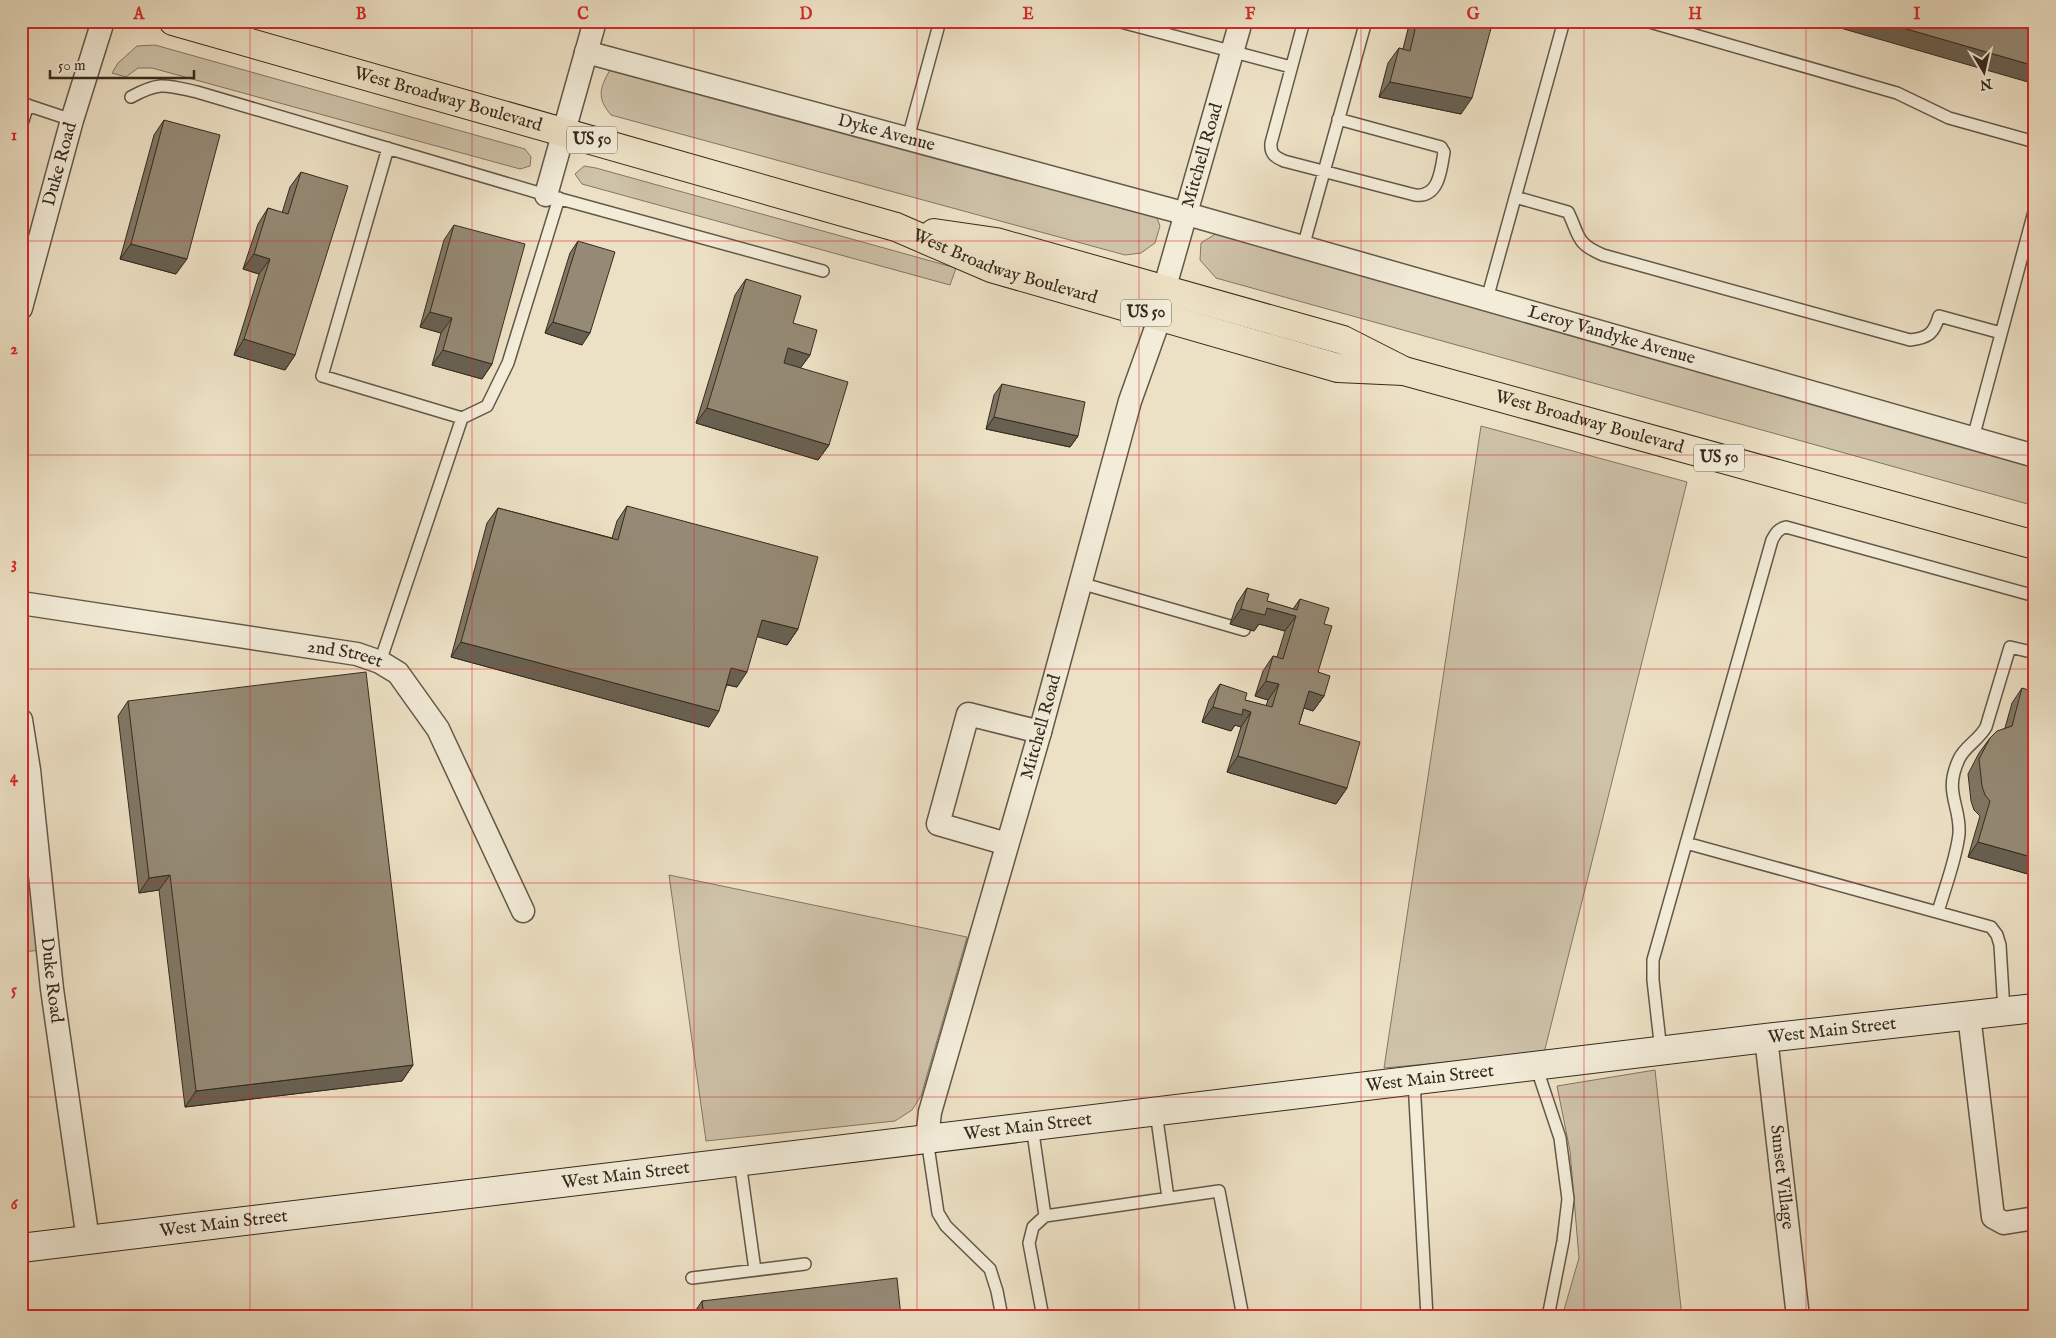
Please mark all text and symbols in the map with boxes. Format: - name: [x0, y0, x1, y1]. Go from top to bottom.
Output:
- text: A: [133, 5, 146, 25]
- text: B: [356, 5, 367, 25]
- text: C: [577, 5, 589, 25]
- text: D: [800, 5, 813, 25]
- text: E: [1022, 5, 1034, 25]
- text: F: [1245, 5, 1256, 25]
- text: G: [1467, 5, 1480, 25]
- text: H: [1688, 5, 1702, 25]
- text: I: [1914, 5, 1921, 25]
- scale bar: [50, 48, 194, 80]
- north arrow: [1958, 48, 2008, 98]
- text: 50 m: [58, 56, 86, 75]
- street label: West Broadway Boulevard: [351, 62, 545, 137]
- text: N: [1978, 74, 1994, 94]
- street label: Mitchell Road: [1177, 100, 1229, 210]
- street label: Dyke Avenue: [835, 109, 937, 157]
- street label: Duke Road: [38, 119, 82, 209]
- text: 1: [11, 126, 17, 146]
- road number: US 50: [567, 126, 617, 154]
- street label: West Broadway Boulevard: [909, 224, 1100, 310]
- road number: US 50: [1121, 300, 1171, 326]
- street label: Leroy Vandyke Avenue: [1525, 300, 1698, 370]
- text: 2: [10, 340, 18, 360]
- street label: West Broadway Boulevard: [1493, 385, 1687, 459]
- road number: US 50: [1694, 444, 1744, 472]
- text: 3: [11, 554, 17, 574]
- street label: 2nd Street: [306, 635, 386, 674]
- street label: Mitchell Road: [1015, 671, 1067, 782]
- text: 4: [10, 768, 19, 788]
- street label: Duke Road: [35, 936, 68, 1025]
- text: 5: [11, 981, 17, 1001]
- street label: West Main Street: [1767, 1012, 1897, 1049]
- street label: West Main Street: [1365, 1059, 1495, 1098]
- street label: West Main Street: [962, 1108, 1093, 1146]
- street label: Sunset Village: [1765, 1124, 1799, 1231]
- street label: West Main Street: [560, 1156, 691, 1194]
- text: 6: [11, 1195, 19, 1215]
- street label: West Main Street: [158, 1205, 289, 1243]

